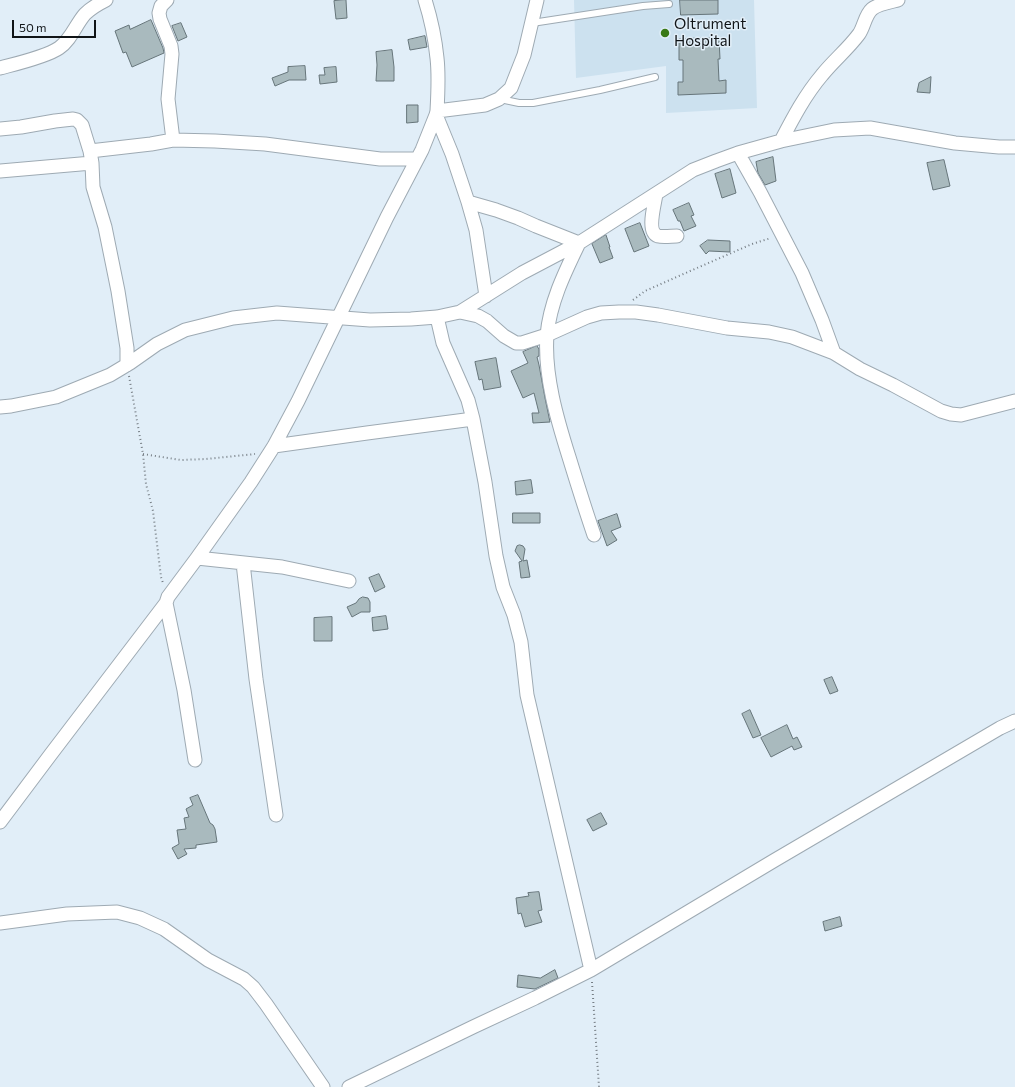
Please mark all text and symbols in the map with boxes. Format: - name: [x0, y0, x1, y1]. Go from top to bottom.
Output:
- scale bar: [14, 12, 98, 38]
- place label: Oltrument Hospital: [674, 15, 746, 50]
- text: 50 m: [19, 20, 47, 34]
- marker: Oltrument Hospital: [659, 27, 671, 39]

